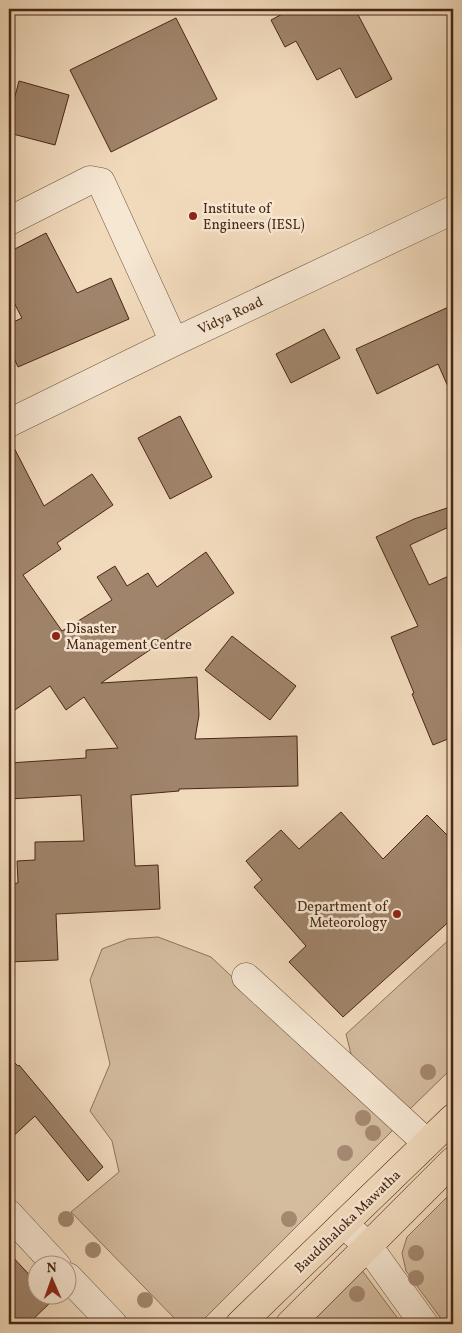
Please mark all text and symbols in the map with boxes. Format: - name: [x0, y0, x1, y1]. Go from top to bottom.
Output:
- place label: Institute of Engineers (IESL): [203, 200, 305, 235]
- marker: Institute of Engineers (IESL): [187, 210, 199, 222]
- street label: Vidya Road: [195, 293, 266, 340]
- place label: Disaster Management Centre: [66, 620, 192, 655]
- marker: Disaster Management Centre: [50, 630, 62, 642]
- place label: Department of Meteorology: [297, 898, 388, 933]
- marker: Department of Meteorology: [391, 908, 403, 920]
- street label: Bauddhaloka Mawatha: [291, 1166, 405, 1278]
- north arrow: [28, 1256, 78, 1306]
- text: N: [46, 1259, 57, 1278]

